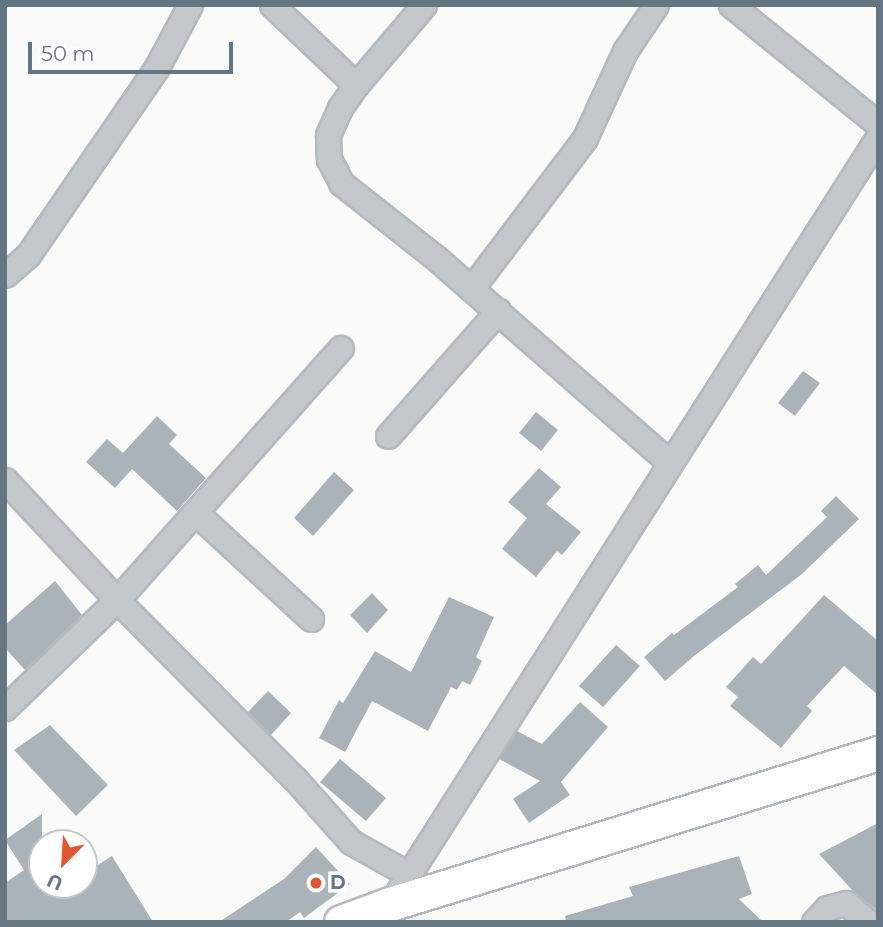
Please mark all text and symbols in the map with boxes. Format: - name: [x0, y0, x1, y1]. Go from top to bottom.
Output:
- scale bar: [32, 28, 236, 72]
- text: 50 m: [41, 41, 95, 66]
- north arrow: [28, 829, 98, 899]
- text: U: [44, 868, 67, 895]
- place label: D: [330, 872, 346, 894]
- marker: D: [308, 875, 324, 891]

